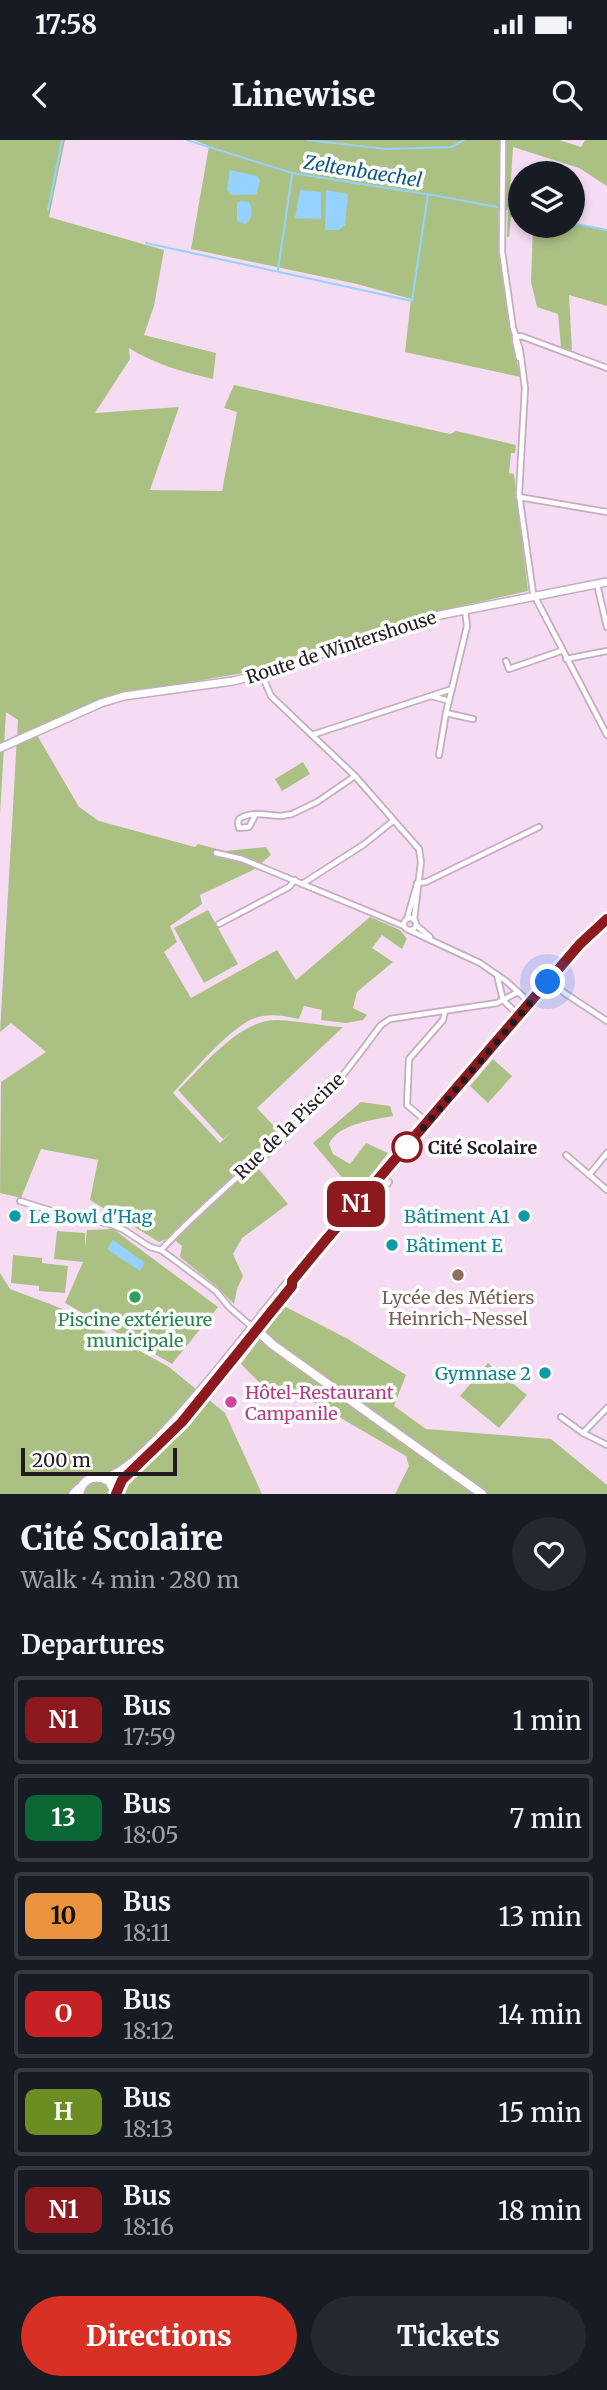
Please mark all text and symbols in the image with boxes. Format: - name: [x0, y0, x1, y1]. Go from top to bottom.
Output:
- text: 17:58: [35, 8, 97, 41]
- text: Linewise: [231, 75, 376, 115]
- icon: back: [21, 76, 59, 114]
- icon: search: [548, 76, 586, 114]
- water label: Zeltenbaechel: [301, 150, 424, 192]
- map controls: [508, 161, 585, 238]
- button: layers: [508, 161, 585, 238]
- street label: Route de Wintershouse: [243, 605, 439, 689]
- your location: [530, 964, 565, 999]
- street label: Rue de la Piscine: [229, 1068, 349, 1184]
- marker: Cité Scolaire: [392, 1132, 422, 1162]
- place label: Cité Scolaire: [428, 1136, 537, 1159]
- line badge: N1: [324, 1181, 388, 1227]
- text: N1: [341, 1188, 371, 1219]
- place label: Le Bowl d'Hag: [29, 1205, 152, 1228]
- place label: Bâtiment A1: [404, 1205, 510, 1228]
- marker: Le Bowl d'Hag: [7, 1208, 23, 1224]
- marker: Bâtiment A1: [516, 1208, 532, 1224]
- place label: Bâtiment E: [406, 1234, 503, 1257]
- marker: Bâtiment E: [384, 1237, 400, 1253]
- marker: Lycée des Métiers Heinrich-Nessel: [450, 1267, 466, 1283]
- place label: Lycée des Métiers Heinrich-Nessel: [382, 1286, 534, 1330]
- marker: Piscine extérieure municipale: [127, 1289, 143, 1305]
- place label: Piscine extérieure municipale: [58, 1308, 212, 1352]
- place label: Gymnase 2: [435, 1362, 531, 1385]
- marker: Gymnase 2: [537, 1365, 553, 1381]
- place label: Hôtel-Restaurant Campanile: [245, 1381, 394, 1425]
- marker: Hôtel-Restaurant Campanile: [223, 1394, 239, 1410]
- scale bar: [21, 1445, 177, 1477]
- text: 200 m: [32, 1448, 91, 1472]
- button: heart: [512, 1517, 586, 1591]
- text: Cité Scolaire: [21, 1518, 223, 1559]
- text: Walk · 4 min · 280 m: [21, 1565, 239, 1594]
- text: Departures: [21, 1628, 165, 1661]
- text: Bus: [123, 1689, 171, 1722]
- text: N1: [48, 1704, 79, 1735]
- text: 1 min: [513, 1704, 582, 1737]
- text: 17:59: [123, 1722, 176, 1751]
- text: Bus: [123, 1787, 171, 1820]
- text: 13: [51, 1802, 76, 1833]
- text: 7 min: [510, 1802, 582, 1835]
- text: 18:05: [123, 1820, 179, 1849]
- text: Bus: [123, 1885, 171, 1918]
- text: 10: [50, 1900, 77, 1931]
- text: 13 min: [498, 1900, 582, 1933]
- text: 18:11: [123, 1918, 171, 1947]
- text: Bus: [123, 1983, 171, 2016]
- text: O: [55, 1998, 72, 2029]
- text: 14 min: [498, 1998, 582, 2031]
- text: 18:12: [123, 2016, 174, 2045]
- text: Bus: [123, 2081, 171, 2114]
- text: H: [54, 2096, 73, 2127]
- text: 15 min: [498, 2096, 582, 2129]
- text: 18:13: [123, 2114, 173, 2143]
- text: Bus: [123, 2179, 171, 2212]
- text: N1: [48, 2194, 79, 2225]
- text: 18 min: [498, 2194, 582, 2227]
- text: 18:16: [123, 2212, 174, 2241]
- button: Directions: [21, 2296, 297, 2376]
- button: Tickets: [311, 2296, 586, 2376]

